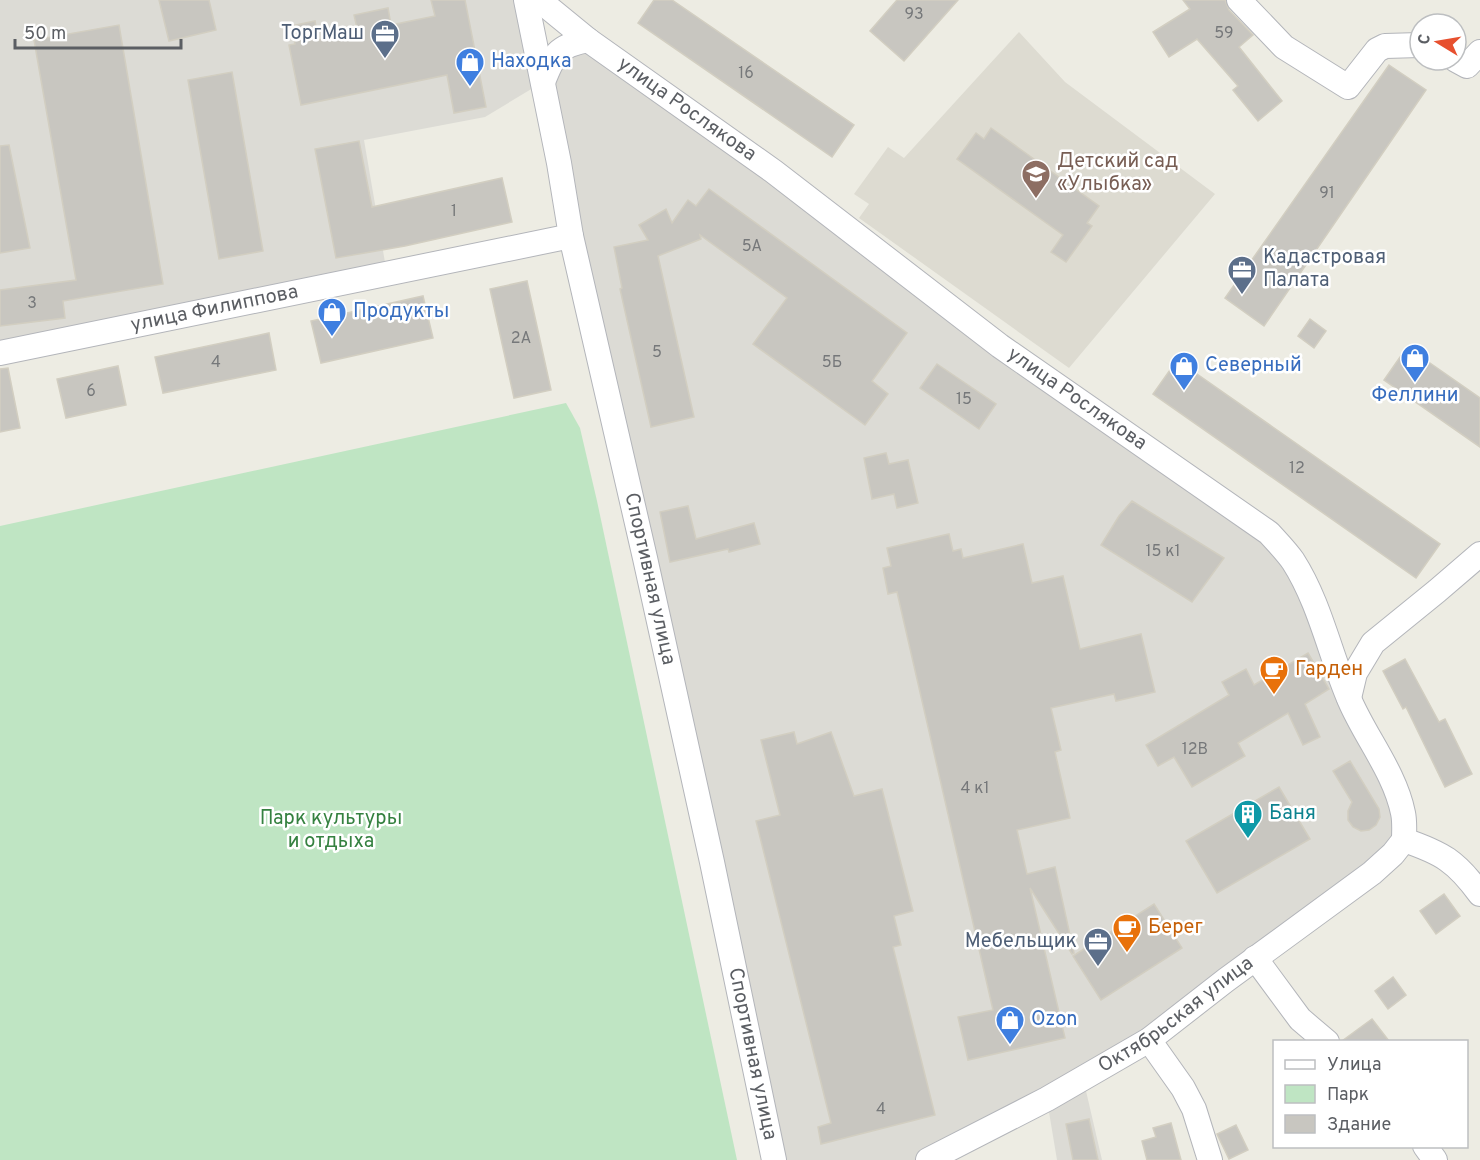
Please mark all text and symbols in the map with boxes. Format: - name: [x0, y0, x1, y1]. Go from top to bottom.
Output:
- house number: 93: [904, 5, 924, 25]
- scale bar: [15, 12, 182, 50]
- north arrow: [1408, 12, 1468, 72]
- office icon: ТоргМаш: [369, 18, 401, 60]
- place label: ТоргМаш: [281, 21, 364, 47]
- text: 50 m: [24, 23, 66, 46]
- house number: 59: [1214, 24, 1234, 44]
- text: С: [1414, 33, 1436, 46]
- shop icon: Находка: [454, 46, 486, 88]
- place label: Находка: [491, 49, 572, 75]
- street label: улица Рослякова: [612, 52, 761, 168]
- house number: 16: [738, 64, 754, 84]
- place label: Детский сад «Улыбка»: [1057, 149, 1178, 198]
- school or university icon: Детский сад «Улыбка»: [1020, 158, 1052, 200]
- house number: 91: [1319, 184, 1335, 204]
- house number: 1: [451, 202, 457, 222]
- house number: 5А: [742, 237, 762, 257]
- place label: Кадастровая Палата: [1263, 245, 1386, 294]
- office icon: Кадастровая Палата: [1226, 254, 1258, 296]
- street label: улица Филиппова: [128, 279, 301, 339]
- house number: 3: [27, 294, 37, 314]
- shop icon: Продукты: [316, 296, 348, 338]
- place label: Продукты: [353, 299, 449, 325]
- house number: 2А: [511, 329, 531, 349]
- street label: улица Рослякова: [1002, 342, 1152, 457]
- shop icon: Феллини: [1399, 342, 1431, 384]
- house number: 5: [652, 343, 662, 363]
- shop icon: Северный: [1168, 350, 1200, 392]
- house number: 4: [211, 353, 221, 373]
- house number: 5Б: [822, 353, 842, 373]
- place label: Северный: [1205, 353, 1302, 379]
- house number: 6: [86, 382, 96, 402]
- place label: Феллини: [1371, 383, 1459, 409]
- house number: 15: [956, 390, 972, 410]
- house number: 12: [1289, 459, 1305, 479]
- street label: Спортивная улица: [617, 490, 681, 667]
- house number: 15 к1: [1146, 542, 1180, 562]
- cafe icon: Гарден: [1258, 654, 1290, 696]
- place label: Гарден: [1295, 657, 1363, 683]
- house number: 12В: [1182, 740, 1208, 760]
- house number: 4 к1: [961, 779, 989, 799]
- building icon: Баня: [1232, 798, 1264, 840]
- place label: Баня: [1269, 801, 1316, 827]
- park label: Парк культуры и отдыха: [260, 806, 402, 855]
- cafe icon: Берег: [1111, 912, 1143, 954]
- place label: Берег: [1148, 915, 1203, 941]
- office icon: Мебельщик: [1082, 926, 1114, 968]
- place label: Мебельщик: [965, 929, 1077, 955]
- street label: Октябрьская улица: [1094, 951, 1259, 1079]
- street label: Спортивная улица: [721, 965, 783, 1143]
- shop icon: Ozon: [994, 1004, 1026, 1046]
- place label: Ozon: [1031, 1007, 1077, 1033]
- legend: [1273, 1040, 1468, 1148]
- text: Улица: [1327, 1054, 1381, 1077]
- text: Парк: [1327, 1084, 1369, 1107]
- house number: 4: [876, 1100, 886, 1120]
- text: Здание: [1327, 1114, 1391, 1137]

